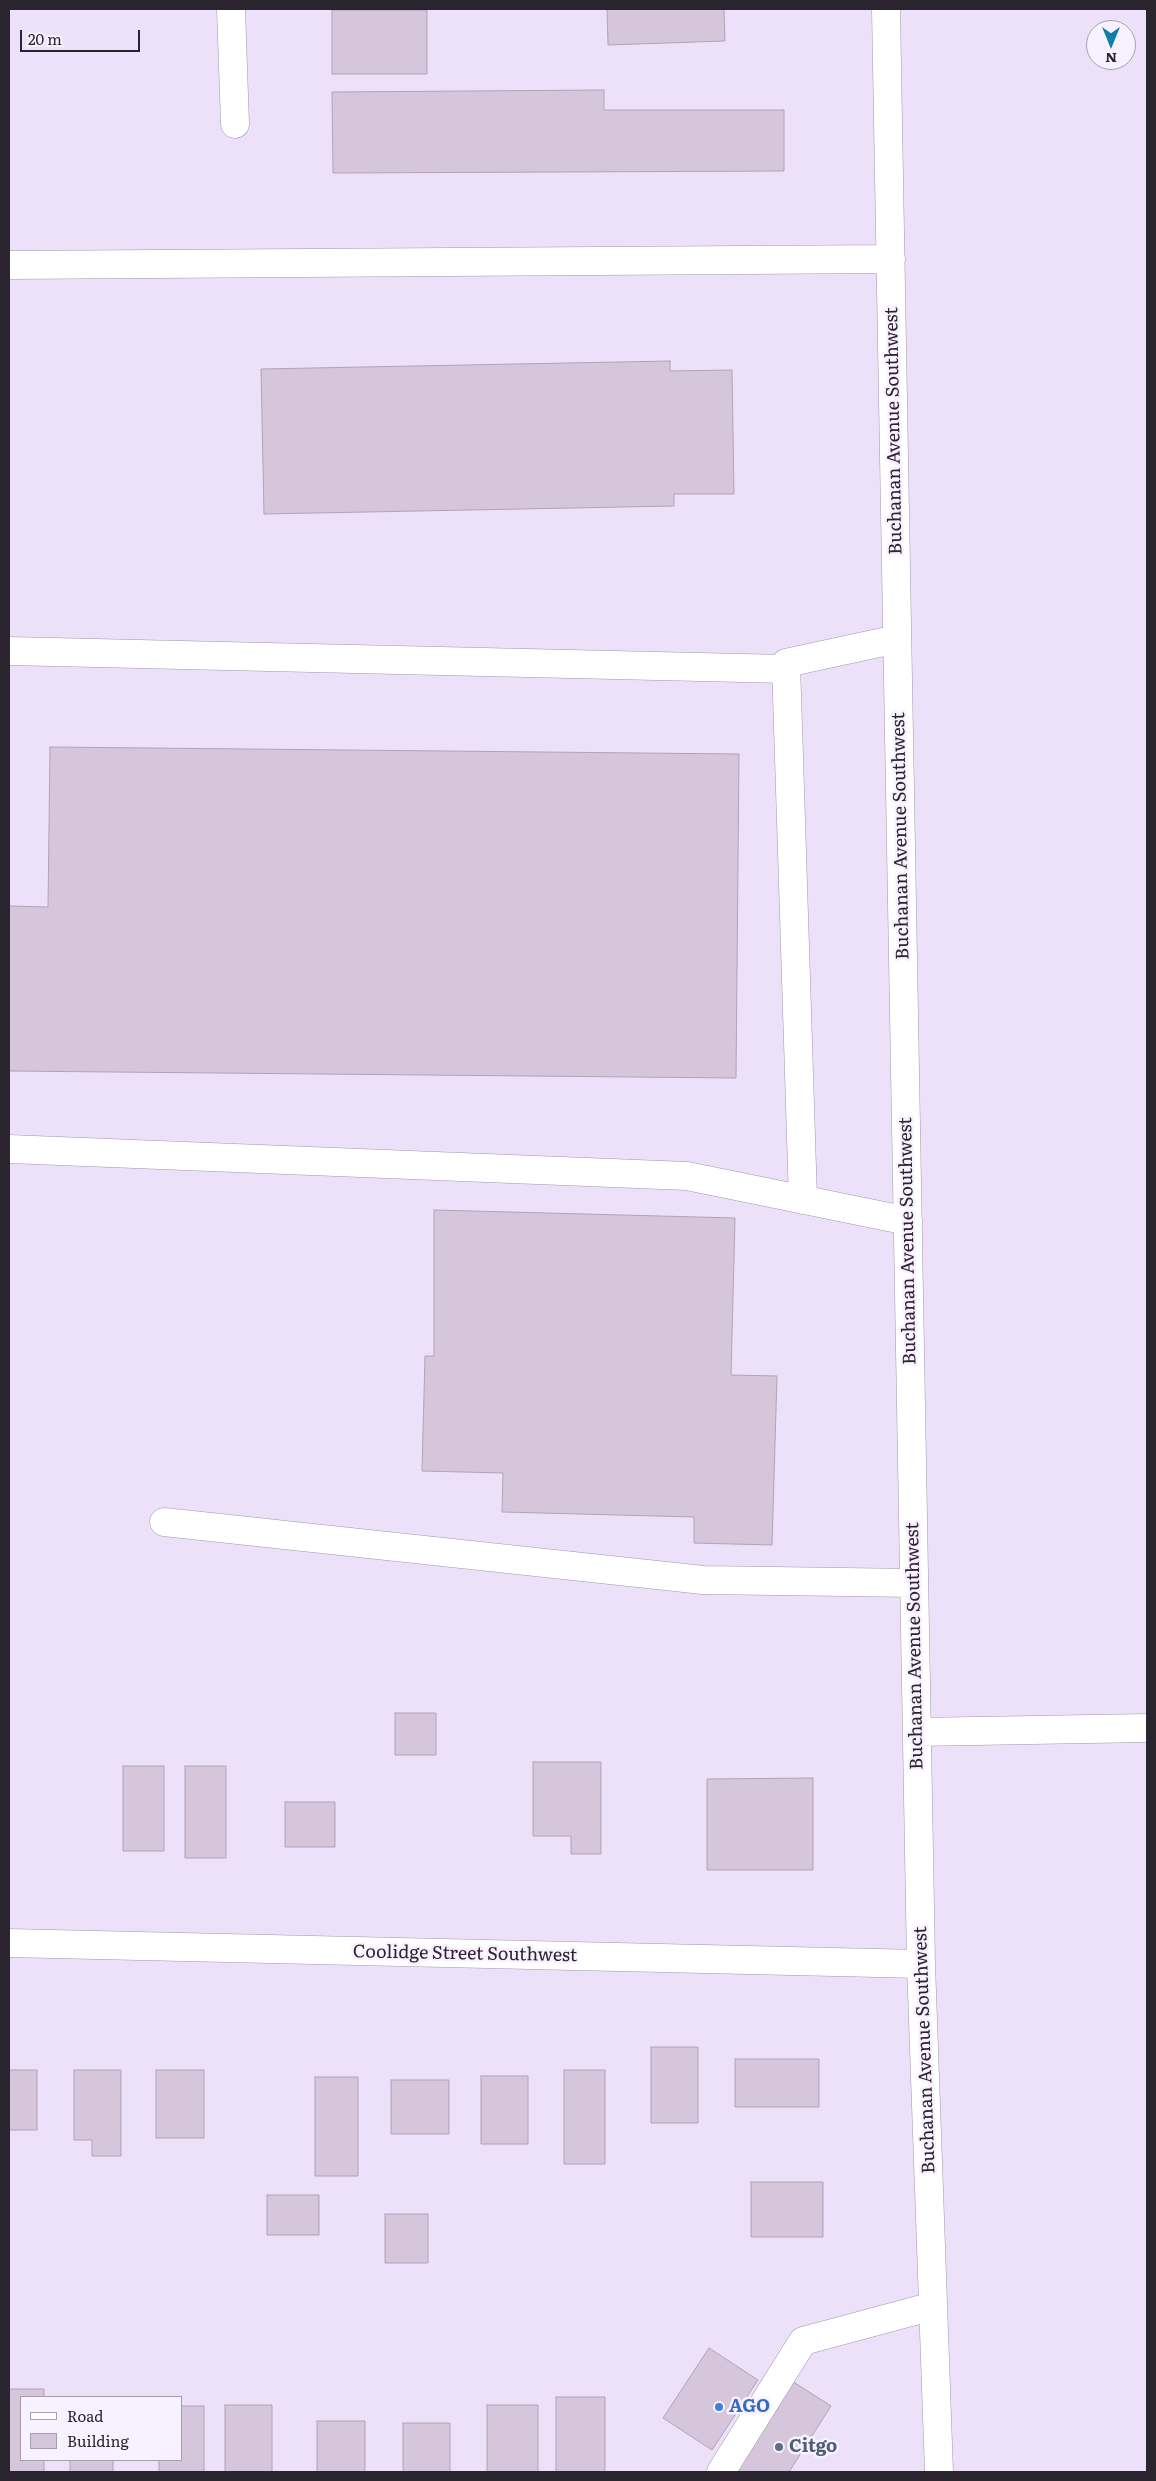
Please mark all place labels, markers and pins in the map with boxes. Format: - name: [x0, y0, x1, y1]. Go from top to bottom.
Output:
- place label: AGO: [729, 2396, 770, 2418]
- marker: AGO: [713, 2401, 725, 2413]
- place label: Citgo: [789, 2436, 837, 2458]
- marker: Citgo: [773, 2441, 785, 2453]

